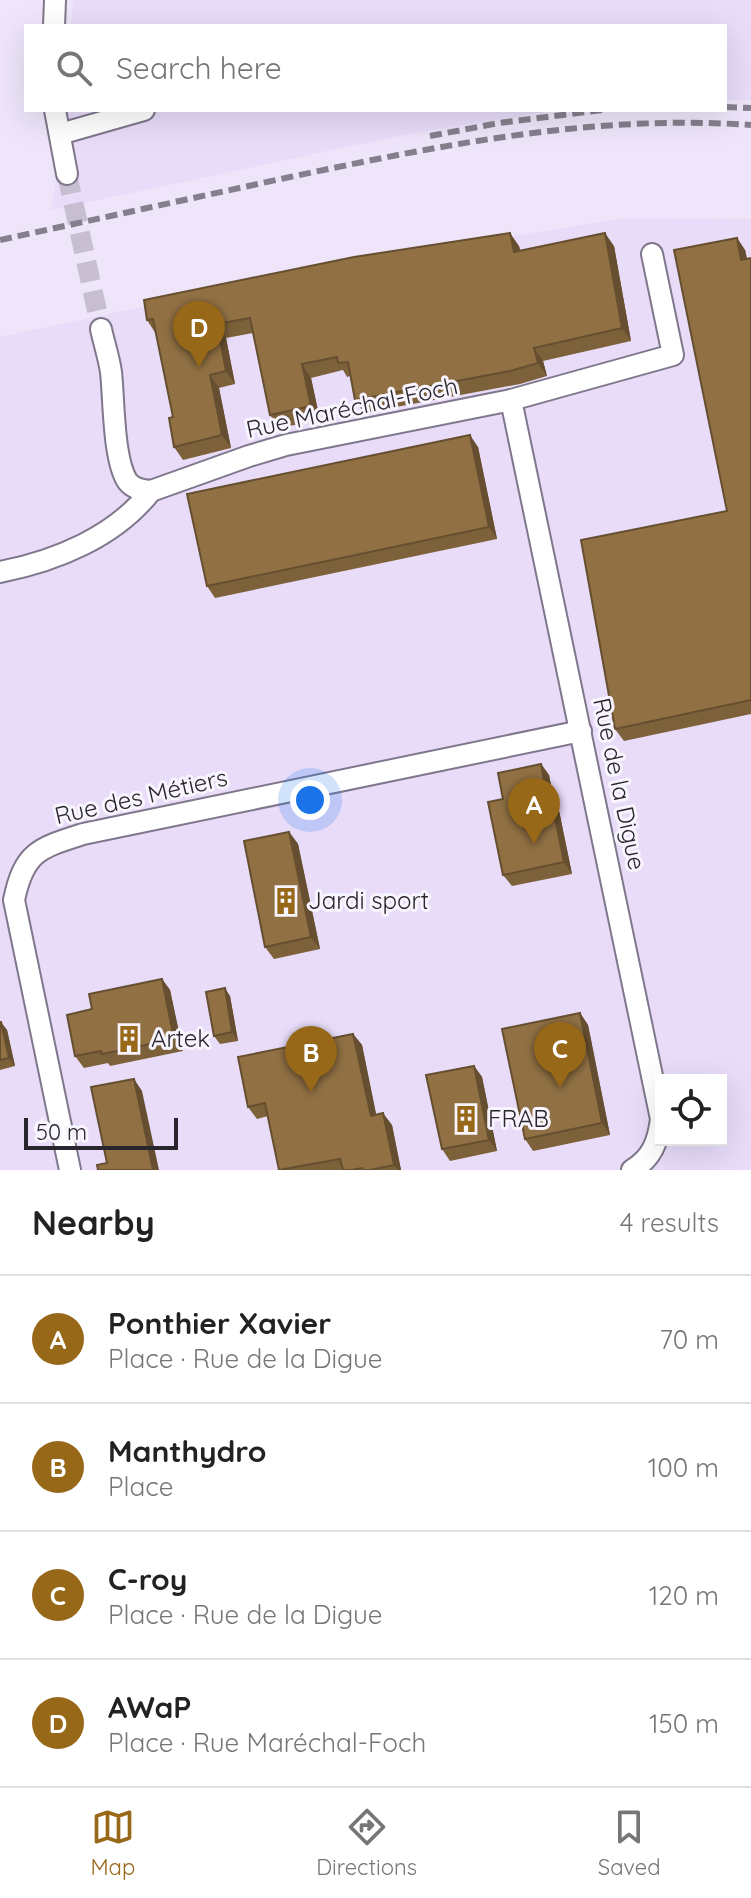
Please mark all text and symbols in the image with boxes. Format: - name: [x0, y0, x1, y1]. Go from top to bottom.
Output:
- search box: [24, 24, 727, 112]
- icon: search: [52, 46, 96, 90]
- text: Search here: [116, 49, 282, 87]
- pin: D: [173, 301, 225, 367]
- street label: Rue Maréchal-Foch: [243, 370, 460, 444]
- street label: Rue de la Digue: [587, 695, 653, 873]
- street label: Rue des Métiers: [52, 762, 230, 830]
- pin: A: [508, 778, 560, 844]
- your location: [290, 780, 330, 820]
- place label: Jardi sport: [308, 885, 429, 915]
- building icon: Jardi sport: [271, 886, 301, 916]
- pin: C: [534, 1022, 586, 1088]
- place label: Artek: [151, 1023, 210, 1053]
- building icon: Artek: [114, 1024, 144, 1054]
- pin: B: [285, 1026, 337, 1092]
- map controls: [655, 1074, 727, 1146]
- button: locate: [655, 1074, 727, 1146]
- place label: FRAB: [488, 1103, 549, 1133]
- building icon: FRAB: [451, 1104, 481, 1134]
- scale bar: [24, 1114, 178, 1150]
- text: 50 m: [36, 1118, 87, 1146]
- text: Nearby: [32, 1201, 155, 1244]
- text: 4 results: [620, 1206, 719, 1239]
- text: Ponthier Xavier: [108, 1304, 331, 1342]
- text: A: [50, 1323, 66, 1356]
- text: 70 m: [659, 1323, 719, 1356]
- text: Place · Rue de la Digue: [108, 1342, 383, 1375]
- text: Manthydro: [108, 1432, 266, 1470]
- text: B: [49, 1451, 67, 1484]
- text: 100 m: [648, 1451, 719, 1484]
- text: Place: [108, 1470, 173, 1503]
- text: C-roy: [108, 1560, 187, 1598]
- text: C: [50, 1579, 66, 1612]
- text: 120 m: [649, 1579, 719, 1612]
- text: Place · Rue de la Digue: [108, 1598, 383, 1631]
- text: AWaP: [108, 1688, 191, 1726]
- text: D: [49, 1707, 67, 1740]
- text: 150 m: [649, 1707, 719, 1740]
- text: Place · Rue Maréchal-Foch: [108, 1726, 426, 1759]
- tab: Map: [90, 1805, 135, 1881]
- tab: Directions: [316, 1805, 417, 1881]
- tab: Saved: [598, 1805, 661, 1881]

